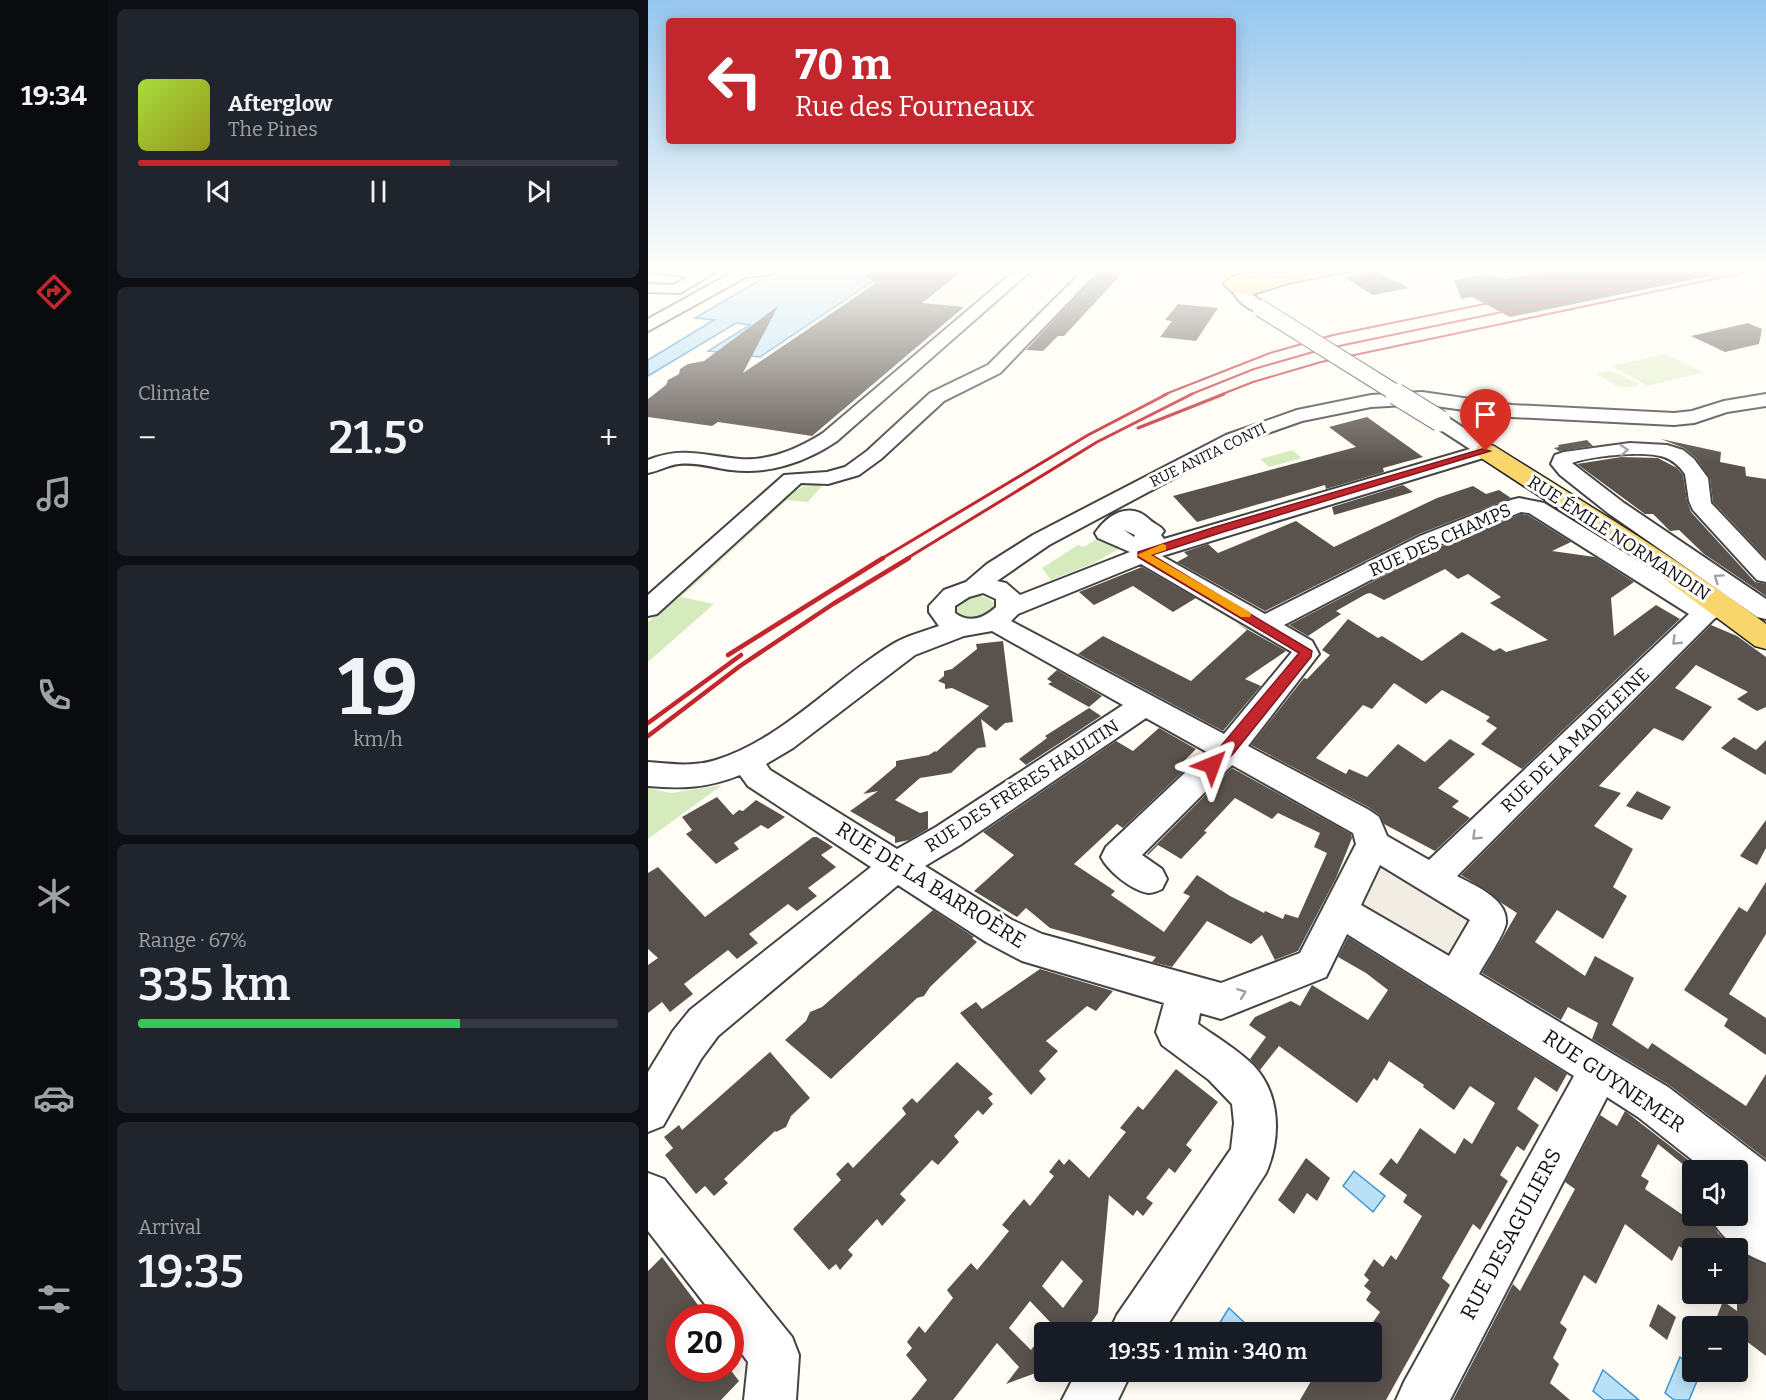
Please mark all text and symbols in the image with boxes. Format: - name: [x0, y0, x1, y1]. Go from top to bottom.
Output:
- text: 70 m: [795, 40, 891, 90]
- icon: left: [696, 42, 774, 120]
- text: 19:34: [21, 80, 87, 112]
- text: Afterglow: [228, 90, 332, 117]
- text: Rue des Fourneaux: [795, 91, 1034, 123]
- text: The Pines: [228, 117, 318, 141]
- icon: previous: [202, 175, 235, 208]
- icon: pause: [362, 175, 395, 208]
- icon: next: [522, 175, 555, 208]
- icon: directions: [33, 271, 75, 313]
- text: Climate: [138, 381, 210, 405]
- pin: [1460, 389, 1511, 451]
- icon: arrive: [1469, 398, 1502, 431]
- text: 21.5°: [329, 411, 427, 465]
- text: −: [138, 418, 156, 458]
- text: +: [599, 418, 618, 458]
- street label: RUE ANITA CONTI: [1147, 419, 1269, 491]
- one-way arrow: [1619, 444, 1628, 457]
- street label: RUE ÉMILE NORMANDIN: [1524, 470, 1715, 605]
- icon: music: [33, 473, 75, 515]
- street label: RUE DES CHAMPS: [1366, 499, 1514, 581]
- one-way arrow: [1714, 573, 1724, 585]
- one-way arrow: [1672, 634, 1683, 645]
- text: 19: [338, 641, 418, 735]
- street label: RUE DE LA MADELEINE: [1496, 663, 1654, 817]
- icon: phone: [33, 674, 75, 716]
- street label: RUE DES FRÈRES HAULTIN: [920, 714, 1123, 857]
- text: km/h: [353, 727, 403, 751]
- position arrow: [1180, 733, 1244, 797]
- street label: RUE DE LA BARROÈRE: [831, 816, 1031, 954]
- one-way arrow: [1472, 828, 1483, 839]
- icon: climate: [33, 875, 75, 917]
- text: Range · 67%: [138, 928, 247, 952]
- text: 335 km: [138, 958, 290, 1012]
- one-way arrow: [1235, 988, 1246, 1000]
- street label: RUE GUYNEMER: [1538, 1024, 1690, 1138]
- icon: car: [33, 1077, 75, 1119]
- street label: RUE DESAGULIERS: [1455, 1144, 1567, 1324]
- map controls: [1682, 1160, 1748, 1382]
- button: sound: [1682, 1160, 1748, 1226]
- text: Arrival: [138, 1215, 201, 1239]
- button: +: [1682, 1238, 1748, 1304]
- text: 19:35: [138, 1245, 244, 1299]
- icon: filters: [33, 1278, 75, 1320]
- speed limit sign: 20: [666, 1304, 744, 1382]
- button: −: [1682, 1316, 1748, 1382]
- text: 19:35 · 1 min · 340 m: [1109, 1338, 1307, 1365]

